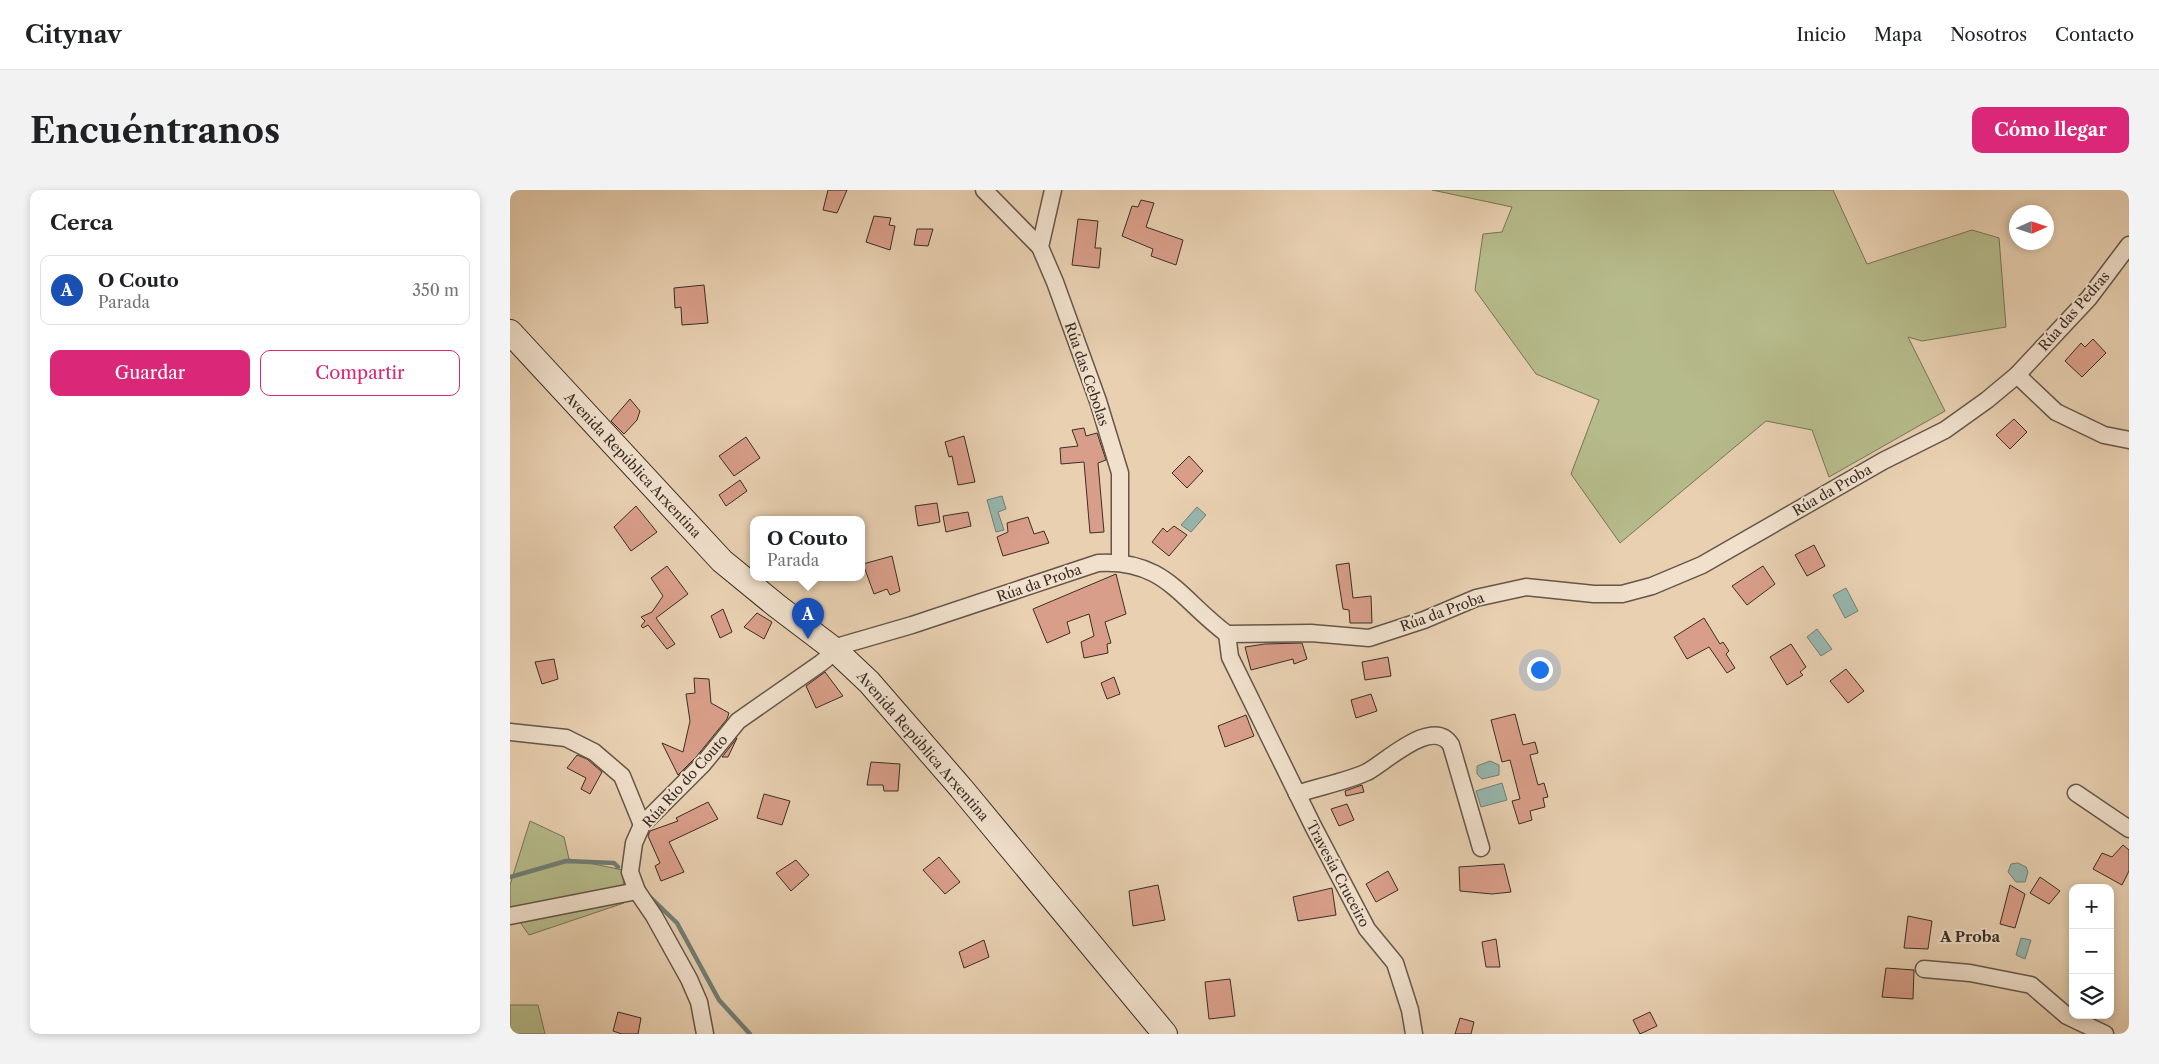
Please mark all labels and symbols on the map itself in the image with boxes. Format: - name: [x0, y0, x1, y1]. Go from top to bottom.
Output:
- north arrow: [2009, 205, 2054, 250]
- street label: Rúa das Pedras: [2034, 267, 2114, 355]
- street label: Rúa das Cebolas: [1061, 320, 1113, 428]
- street label: Avenida República Arxentina: [560, 388, 706, 542]
- street label: Rúa da Proba: [1789, 460, 1875, 520]
- street label: Rúa da Proba: [994, 560, 1084, 606]
- street label: Rúa da Proba: [1397, 588, 1487, 636]
- pin: A: [792, 598, 824, 639]
- your location: [1527, 657, 1553, 683]
- street label: Avenida República Arxentina: [852, 667, 993, 825]
- street label: Rúa Río do Couto: [639, 731, 731, 831]
- street label: Travesía Cruceiro: [1302, 818, 1374, 930]
- district label: A Proba: [1939, 927, 2000, 946]

